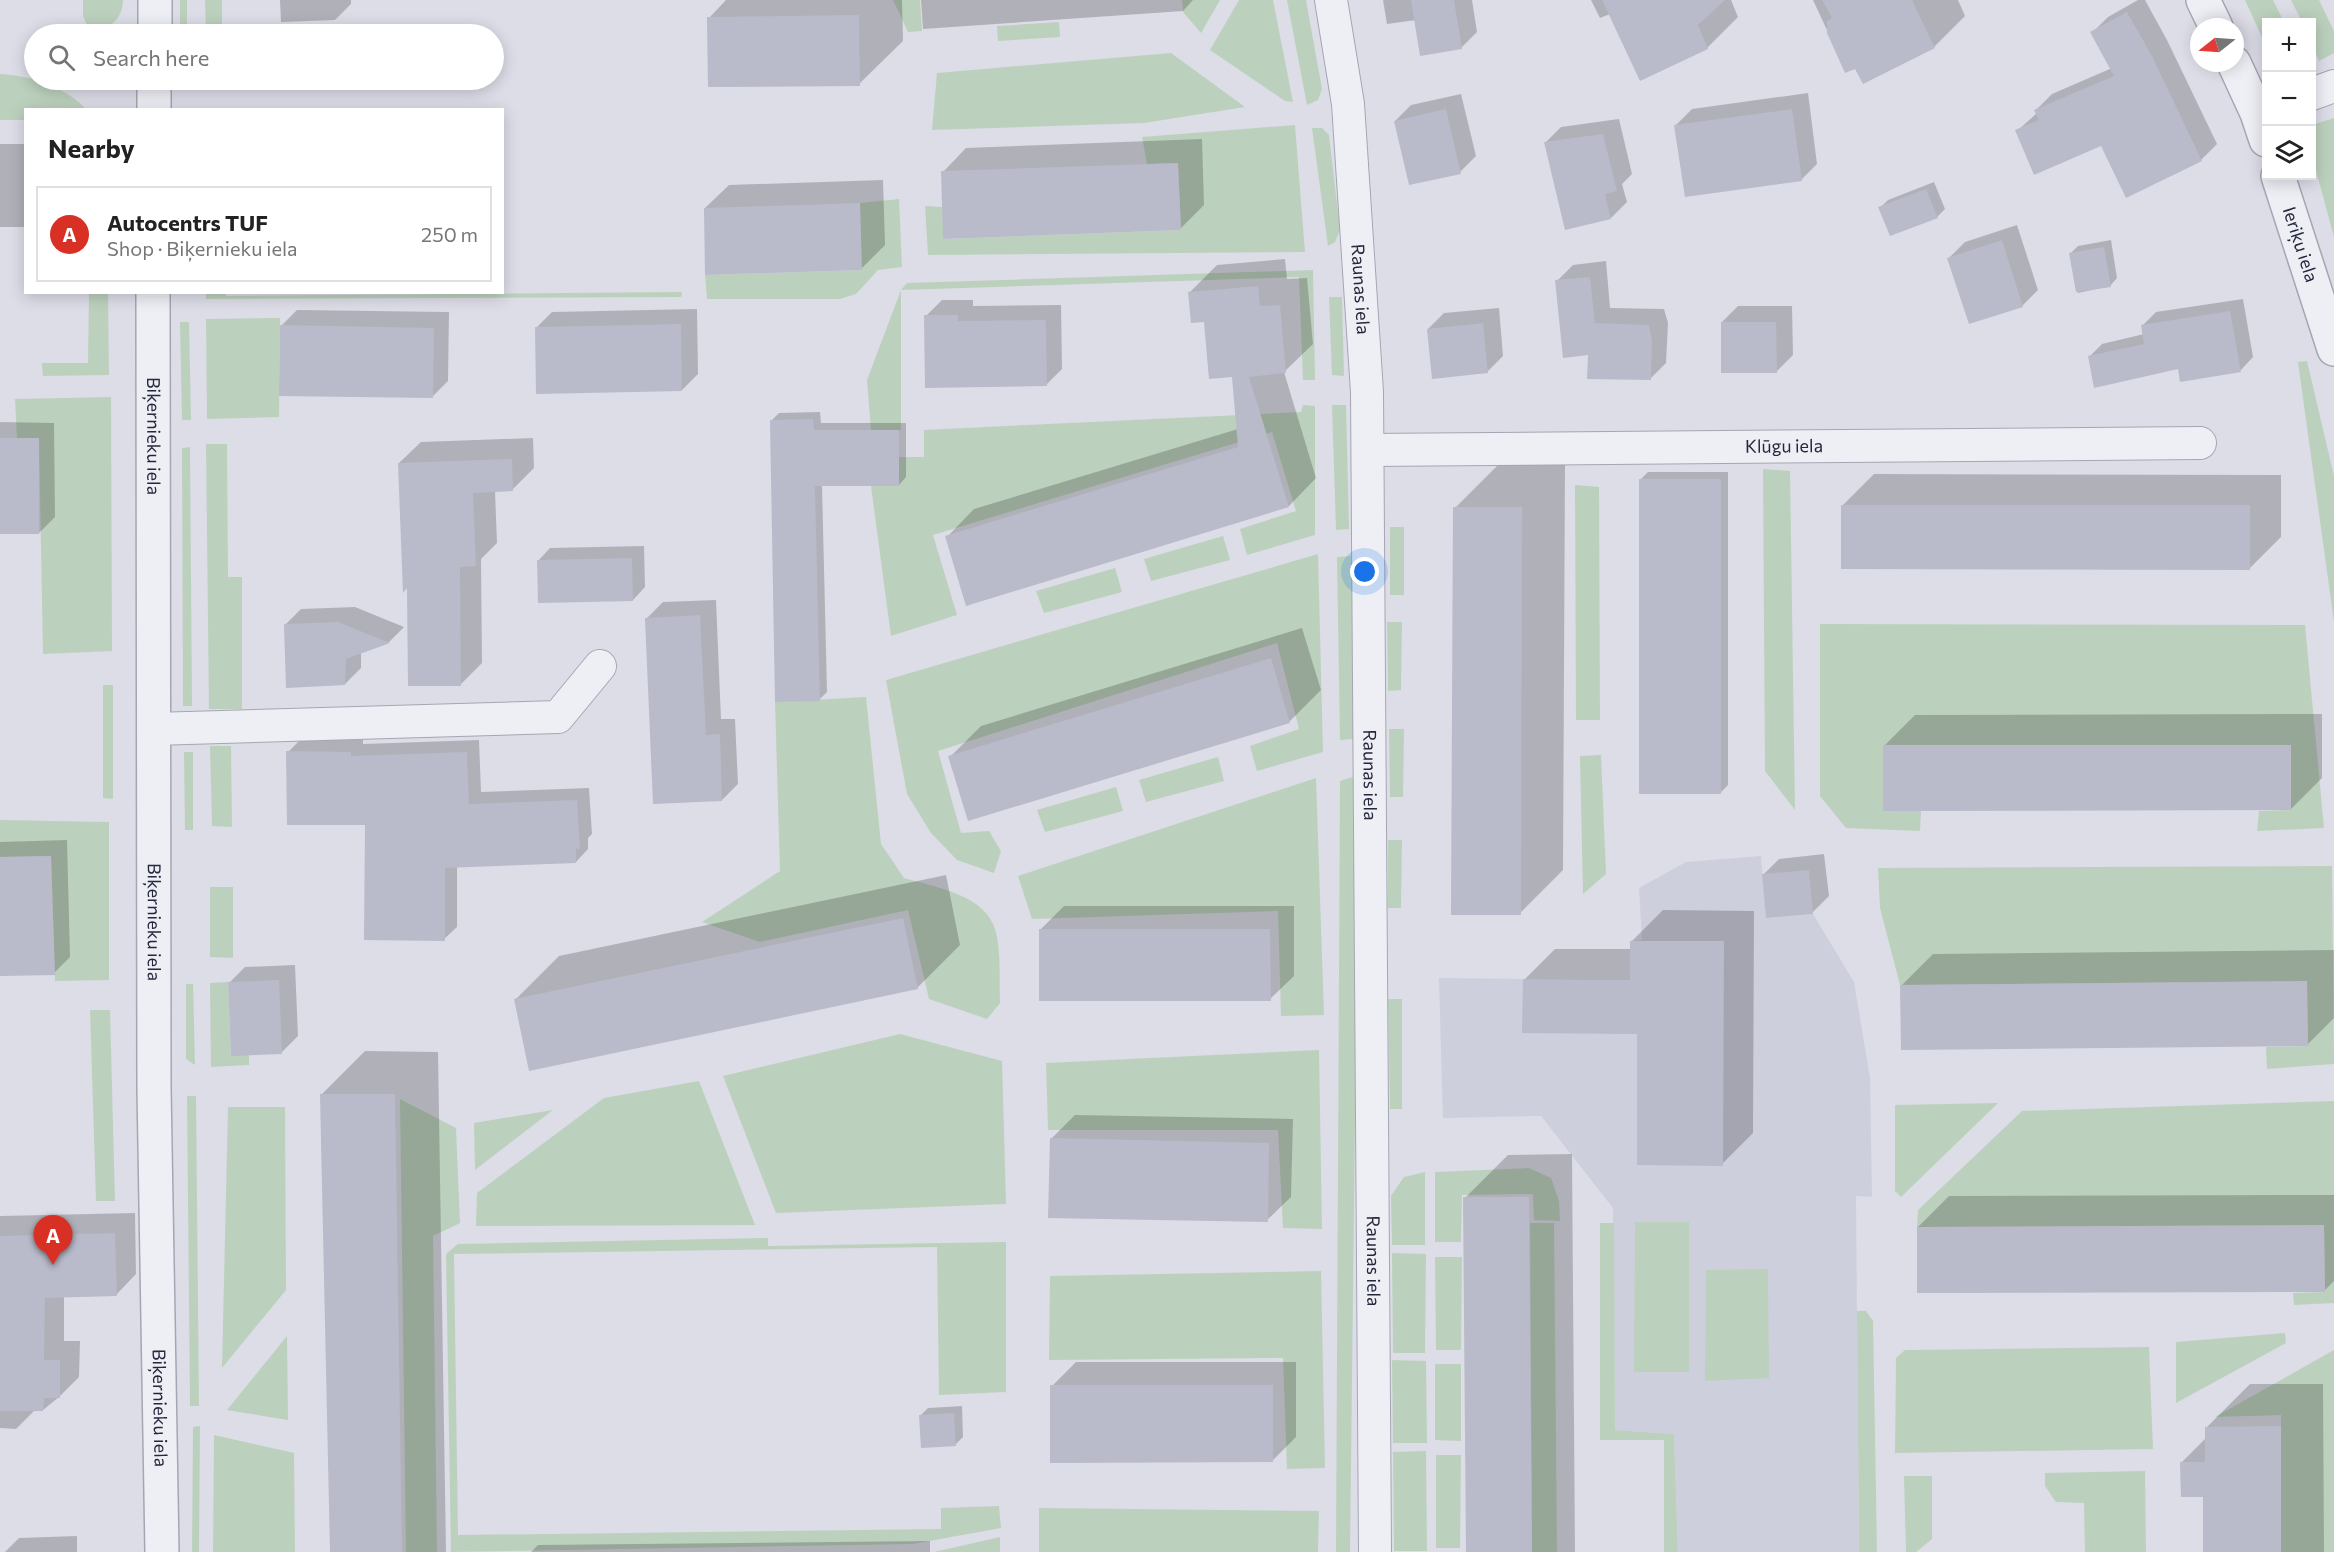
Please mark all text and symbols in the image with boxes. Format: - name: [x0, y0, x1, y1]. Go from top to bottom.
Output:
- north arrow: [2190, 18, 2244, 72]
- map controls: [2262, 18, 2316, 180]
- button: +: [2262, 18, 2316, 72]
- search box: [24, 24, 504, 90]
- icon: search: [45, 41, 78, 74]
- text: Search here: [93, 44, 209, 71]
- button: −: [2262, 72, 2316, 126]
- button: layers: [2262, 126, 2316, 180]
- text: Nearby: [48, 132, 135, 163]
- street label: Ieriķu iela: [2279, 204, 2324, 285]
- text: Autocentrs TUF: [107, 209, 268, 236]
- text: A: [62, 222, 77, 246]
- text: 250 m: [421, 222, 478, 246]
- text: Shop · Biķernieku iela: [107, 236, 298, 260]
- street label: Raunas iela: [1347, 243, 1375, 335]
- street label: Biķernieku iela: [142, 377, 165, 495]
- street label: Klūgu iela: [1745, 434, 1823, 457]
- your location: [1350, 557, 1379, 586]
- street label: Raunas iela: [1359, 729, 1382, 821]
- street label: Biķernieku iela: [143, 863, 166, 981]
- street label: Raunas iela: [1363, 1215, 1385, 1307]
- pin: A: [34, 1216, 72, 1265]
- street label: Biķernieku iela: [148, 1349, 173, 1467]

